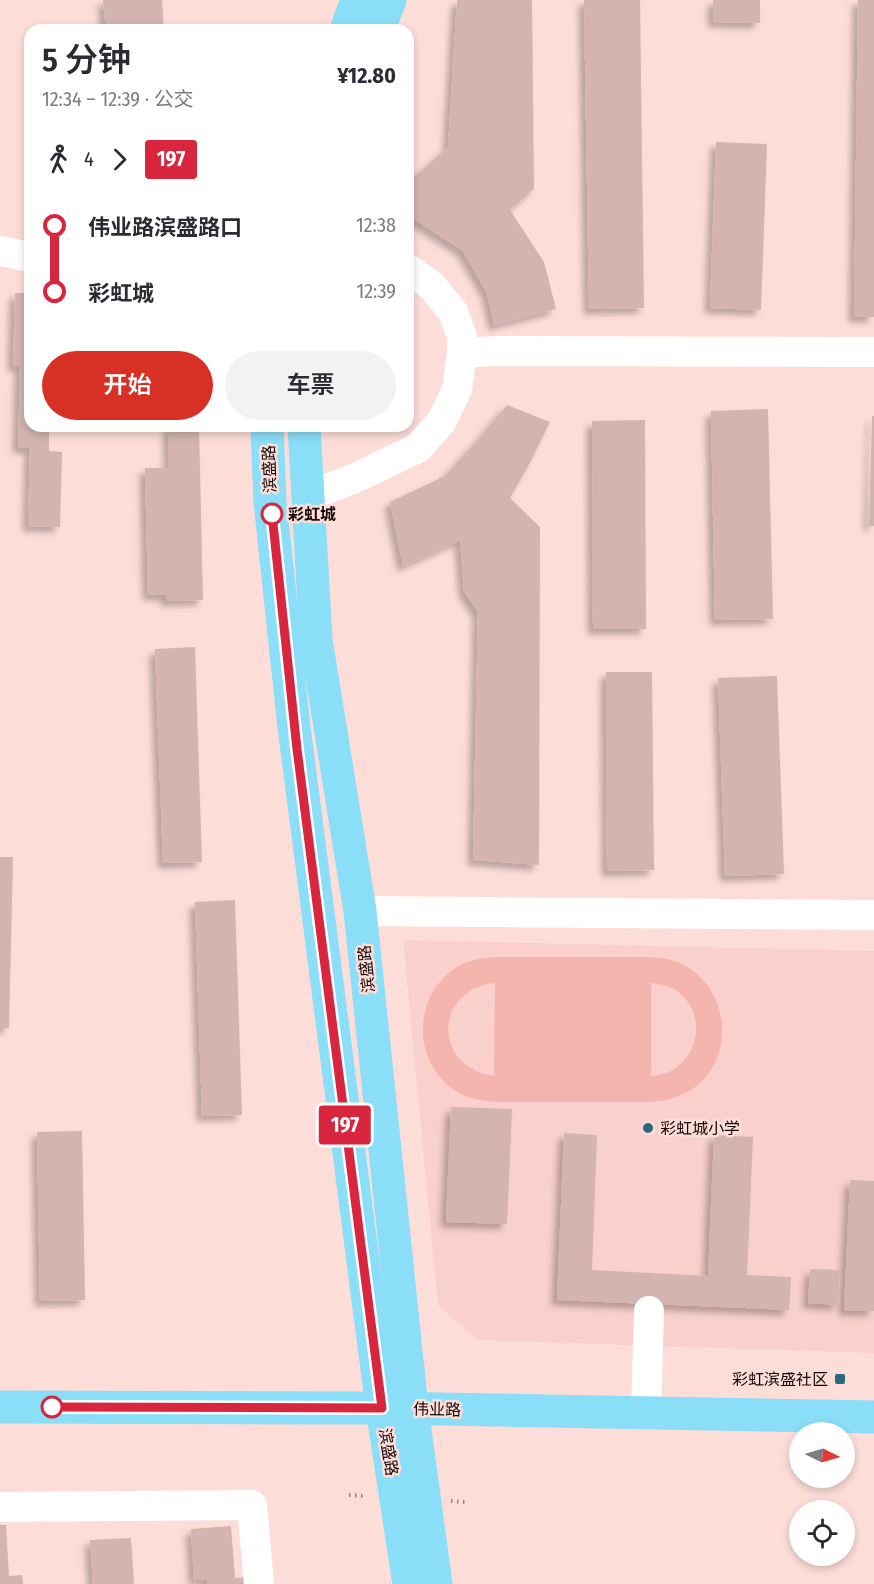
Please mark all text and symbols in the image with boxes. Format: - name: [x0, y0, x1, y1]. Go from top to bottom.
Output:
- text: 5 分钟: [42, 40, 131, 80]
- text: ¥12.80: [337, 62, 396, 89]
- text: 12:34 – 12:39 · 公交: [42, 87, 194, 111]
- icon: walk: [42, 143, 75, 176]
- icon: forward: [103, 143, 136, 176]
- text: 197: [157, 146, 185, 172]
- text: 4: [84, 147, 94, 171]
- text: 12:38: [356, 213, 396, 237]
- text: 伟业路滨盛路口: [88, 214, 242, 241]
- text: 12:39: [356, 279, 396, 303]
- text: 彩虹城: [88, 280, 154, 307]
- button: 开始: [42, 351, 213, 420]
- button: 车票: [225, 351, 396, 420]
- street label: 滨盛路: [259, 445, 280, 493]
- marker: 彩虹城: [261, 503, 283, 525]
- place label: 彩虹城: [288, 505, 336, 524]
- street label: 滨盛路: [355, 944, 378, 994]
- line badge: 197: [310, 1106, 380, 1144]
- text: 197: [331, 1112, 359, 1138]
- place label: 彩虹城小学: [660, 1119, 740, 1138]
- marker: 彩虹城小学: [641, 1121, 655, 1135]
- place label: 彩虹滨盛社区: [732, 1370, 828, 1389]
- marker: 彩虹滨盛社区: [833, 1372, 847, 1386]
- unlabelled marker: [41, 1396, 63, 1418]
- street label: 伟业路: [413, 1400, 461, 1419]
- north arrow: [789, 1422, 855, 1488]
- map controls: [789, 1422, 855, 1566]
- street label: 滨盛路: [375, 1427, 402, 1477]
- button: locate: [789, 1500, 855, 1566]

